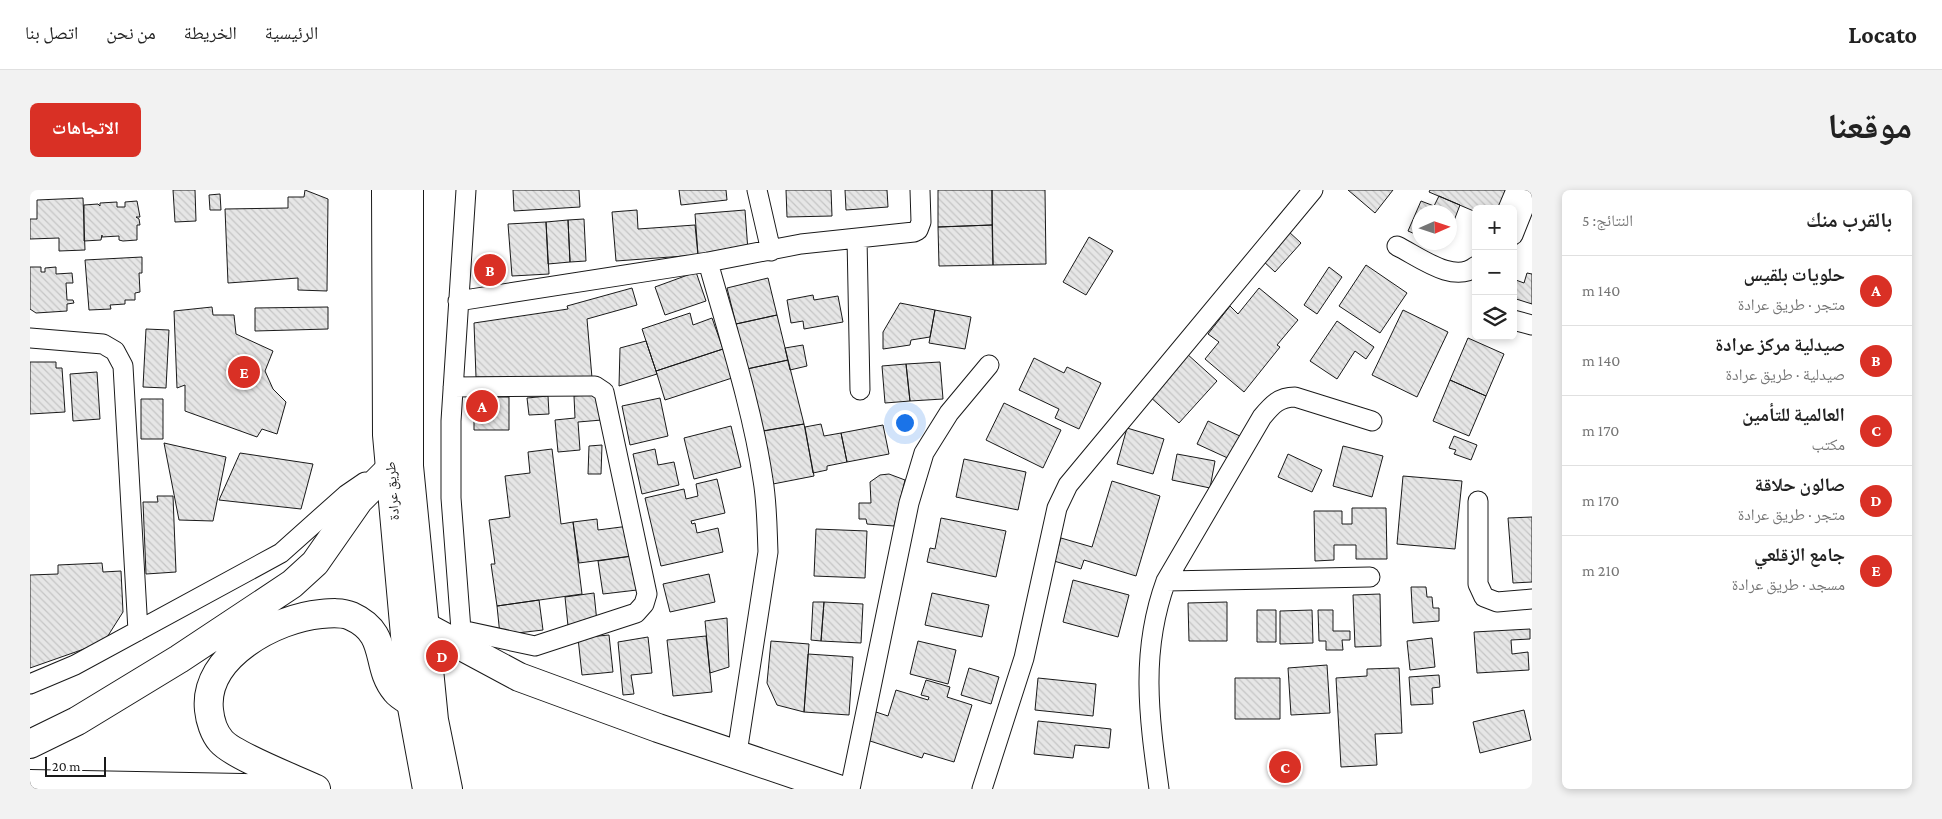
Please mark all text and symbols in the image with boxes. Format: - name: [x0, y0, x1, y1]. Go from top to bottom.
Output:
- text: Locato: [1848, 21, 1917, 48]
- text: اتصل بنا: [25, 23, 78, 43]
- text: من نحن: [106, 23, 156, 43]
- text: الخريطة: [184, 23, 237, 43]
- text: الرئيسية: [265, 23, 318, 43]
- button: الاتجاهات: [30, 103, 141, 157]
- text: موقعنا: [1827, 107, 1912, 146]
- north arrow: [1412, 205, 1457, 250]
- map controls: [1472, 205, 1517, 340]
- button: +: [1472, 205, 1517, 250]
- text: بالقرب منك: [1806, 208, 1892, 232]
- text: النتائج: 5: [1582, 212, 1633, 229]
- button: −: [1472, 250, 1517, 295]
- pin: B: [474, 251, 506, 289]
- text: حلويات بلقيس: [1743, 264, 1845, 285]
- text: 140 m: [1582, 282, 1620, 299]
- text: A: [1871, 282, 1881, 299]
- button: layers: [1472, 295, 1517, 340]
- text: متجر · طريق عرادة: [1738, 296, 1845, 313]
- text: صيدلية مركز عرادة: [1715, 334, 1845, 355]
- text: 140 m: [1582, 352, 1620, 369]
- text: B: [1871, 352, 1881, 369]
- pin: E: [228, 353, 260, 391]
- text: صيدلية · طريق عرادة: [1726, 366, 1845, 383]
- pin: A: [466, 387, 498, 425]
- text: العالمية للتأمين: [1742, 404, 1845, 425]
- your location: [892, 410, 918, 436]
- text: 170 m: [1582, 422, 1619, 439]
- text: C: [1871, 422, 1881, 439]
- text: مكتب: [1812, 436, 1845, 453]
- street label: طريق عرادة: [382, 461, 404, 521]
- text: صالون حلاقة: [1755, 474, 1845, 495]
- text: 170 m: [1582, 492, 1619, 509]
- text: D: [1870, 492, 1882, 509]
- text: متجر · طريق عرادة: [1738, 506, 1845, 523]
- text: جامع الزقلعي: [1754, 544, 1845, 565]
- text: 210 m: [1582, 562, 1620, 579]
- text: E: [1871, 562, 1881, 579]
- text: مسجد · طريق عرادة: [1732, 576, 1845, 593]
- pin: D: [426, 637, 458, 675]
- pin: C: [1269, 748, 1301, 786]
- scale bar: [45, 754, 106, 777]
- text: 20 m: [52, 758, 80, 774]

